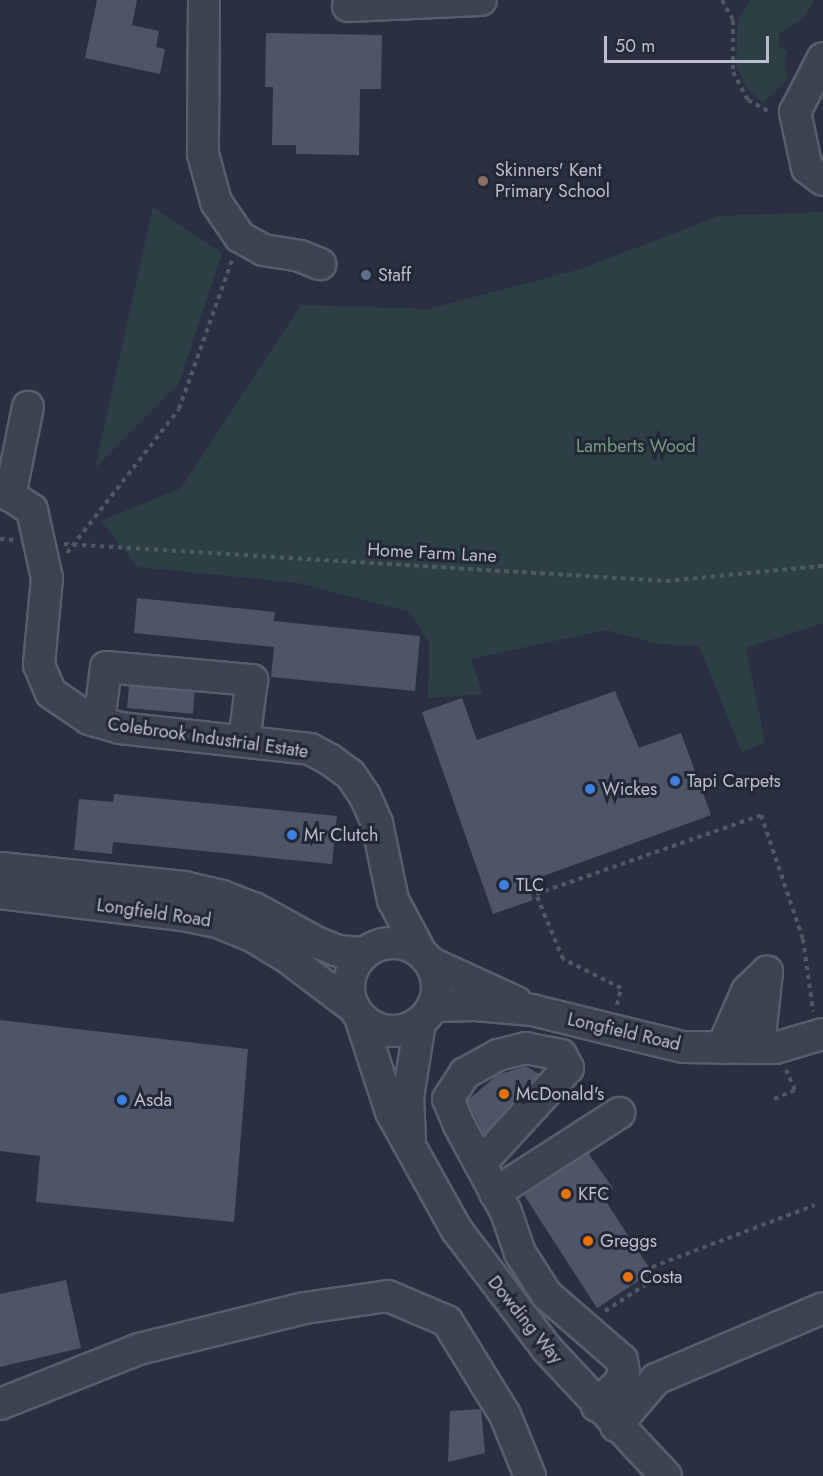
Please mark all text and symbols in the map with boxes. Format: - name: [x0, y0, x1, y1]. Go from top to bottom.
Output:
- scale bar: [607, 24, 772, 62]
- text: 50 m: [615, 33, 655, 59]
- place label: Skinners' Kent Primary School: [495, 160, 610, 202]
- marker: Skinners' Kent Primary School: [476, 174, 490, 188]
- place label: Staff: [378, 264, 411, 286]
- marker: Staff: [359, 268, 373, 282]
- park label: Lamberts Wood: [576, 435, 696, 457]
- street label: Home Farm Lane: [367, 539, 497, 567]
- street label: Colebrook Industrial Estate: [106, 713, 310, 763]
- place label: Tapi Carpets: [687, 770, 781, 792]
- marker: Tapi Carpets: [668, 774, 682, 788]
- place label: Wickes: [602, 778, 657, 800]
- marker: Wickes: [583, 782, 597, 796]
- place label: Mr Clutch: [304, 824, 378, 846]
- marker: Mr Clutch: [285, 828, 299, 842]
- place label: TLC: [516, 874, 544, 896]
- marker: TLC: [497, 878, 511, 892]
- street label: Longfield Road: [95, 894, 213, 932]
- street label: Longfield Road: [565, 1009, 683, 1055]
- place label: McDonald's: [516, 1083, 604, 1105]
- marker: McDonald's: [497, 1087, 511, 1101]
- place label: Asda: [134, 1089, 172, 1111]
- marker: Asda: [115, 1093, 129, 1107]
- place label: KFC: [578, 1183, 609, 1205]
- marker: KFC: [559, 1187, 573, 1201]
- place label: Greggs: [600, 1230, 657, 1252]
- marker: Greggs: [581, 1234, 595, 1248]
- place label: Costa: [640, 1266, 682, 1288]
- marker: Costa: [621, 1270, 635, 1284]
- street label: Dowding Way: [483, 1272, 567, 1368]

